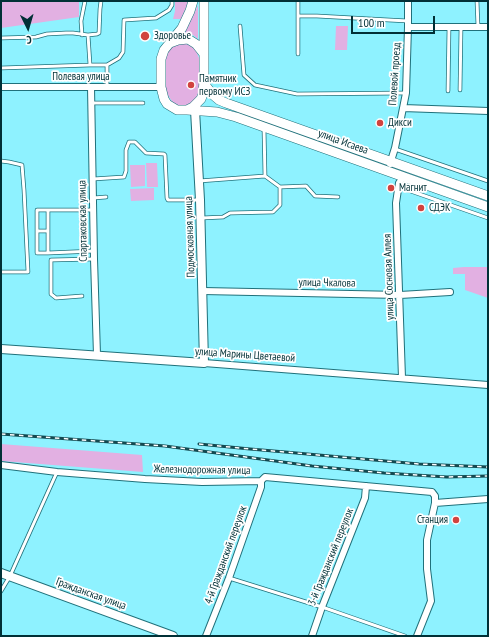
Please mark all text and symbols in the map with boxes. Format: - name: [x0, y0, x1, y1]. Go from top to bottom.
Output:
- north arrow: [8, 8, 48, 48]
- scale bar: [353, 8, 437, 34]
- text: 100 m: [358, 15, 385, 30]
- place label: Здоровье: [154, 29, 191, 43]
- marker: Здоровье: [139, 30, 151, 42]
- text: С: [26, 33, 32, 47]
- street label: Полевой проезд: [386, 42, 404, 106]
- street label: Полевая улица: [52, 70, 110, 84]
- place label: Памятник первому ИСЗ: [199, 72, 250, 98]
- marker: Памятник первому ИСЗ: [186, 80, 196, 90]
- place label: Дикси: [388, 116, 412, 130]
- marker: Дикси: [375, 118, 385, 128]
- street label: улица Исаева: [316, 127, 370, 157]
- street label: Спартаковская улица: [76, 180, 90, 262]
- place label: Магнит: [399, 181, 427, 195]
- marker: Магнит: [386, 183, 396, 193]
- street label: Подмосковная улица: [182, 196, 198, 278]
- place label: СДЭК: [429, 201, 450, 215]
- marker: СДЭК: [416, 203, 426, 213]
- street label: улица Сосновая Аллея: [381, 234, 397, 320]
- street label: улица Чкалова: [298, 276, 356, 290]
- street label: улица Марины Цветаевой: [194, 345, 296, 365]
- street label: Железнодорожная улица: [153, 463, 251, 477]
- street label: 4-й Гражданский переулок: [202, 504, 250, 606]
- street label: 3-й Гражданский переулок: [305, 506, 357, 608]
- place label: Станция: [417, 513, 448, 527]
- marker: Станция: [451, 515, 461, 525]
- street label: Гражданская улица: [54, 575, 128, 613]

